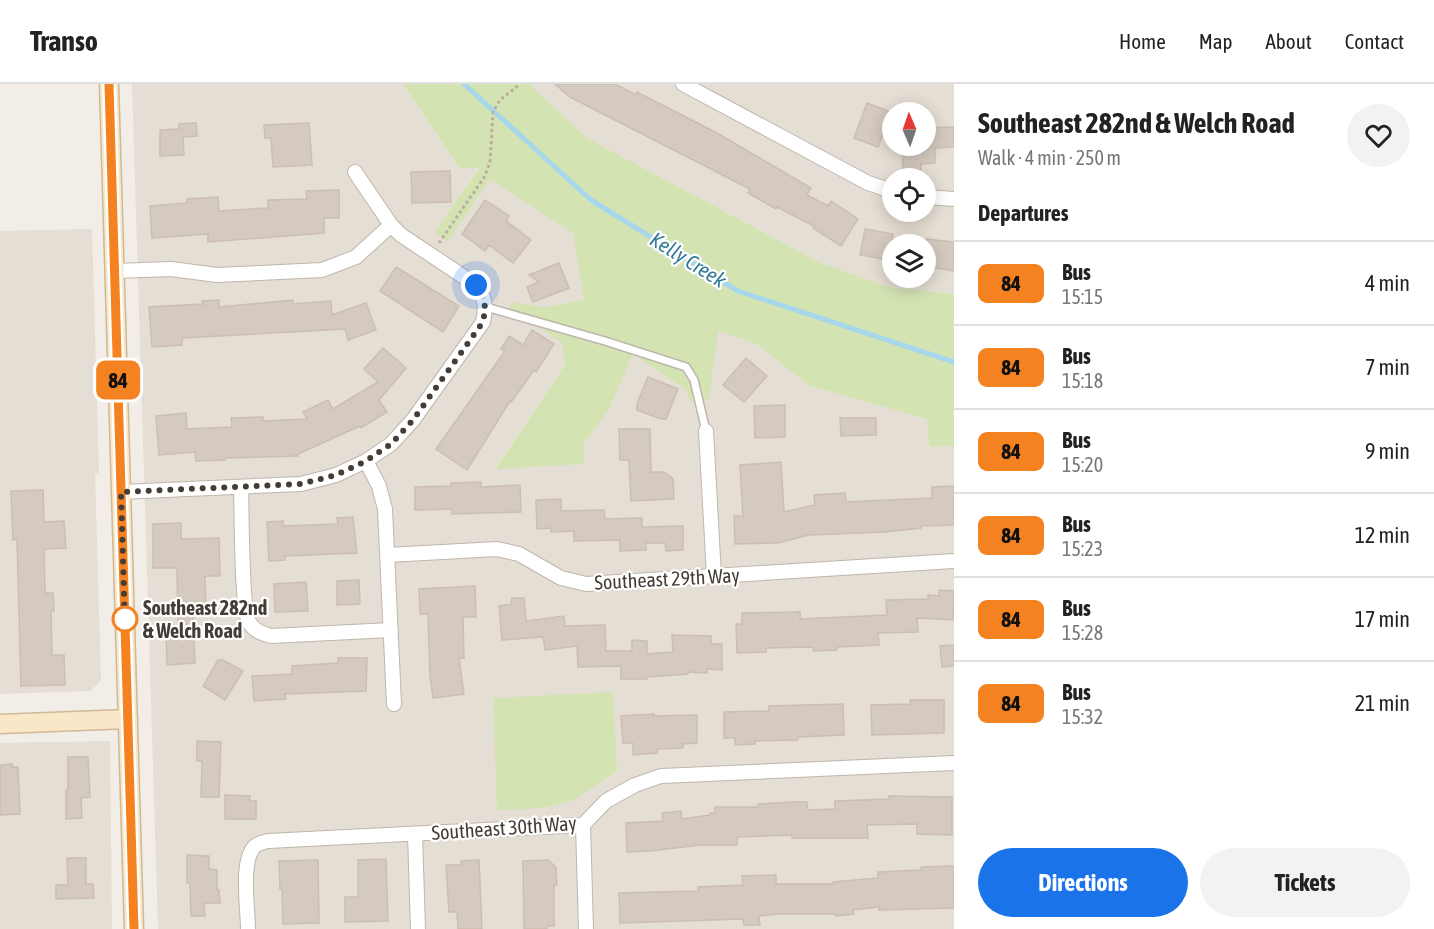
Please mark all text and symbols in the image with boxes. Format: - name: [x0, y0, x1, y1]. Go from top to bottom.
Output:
- text: Transo: [30, 25, 98, 57]
- text: Home: [1119, 29, 1166, 53]
- text: Map: [1199, 29, 1233, 53]
- text: About: [1266, 29, 1312, 53]
- text: Contact: [1345, 29, 1404, 53]
- north arrow: [882, 102, 936, 156]
- map controls: [882, 102, 936, 288]
- button: heart: [1347, 104, 1410, 167]
- text: Southeast 282nd & Welch Road: [978, 107, 1295, 139]
- text: Walk · 4 min · 250 m: [978, 146, 1121, 169]
- button: locate: [882, 168, 936, 222]
- text: Departures: [978, 200, 1068, 226]
- water label: Kelly Creek: [646, 227, 731, 292]
- button: layers: [882, 234, 936, 288]
- text: Bus: [1062, 259, 1091, 285]
- your location: [461, 270, 491, 300]
- text: 4 min: [1365, 270, 1410, 296]
- text: 84: [1001, 271, 1021, 295]
- text: 15:15: [1062, 285, 1103, 308]
- text: Bus: [1062, 343, 1091, 369]
- text: 7 min: [1365, 354, 1410, 380]
- text: 84: [1001, 355, 1021, 379]
- line badge: 84: [91, 360, 145, 400]
- text: 84: [108, 368, 128, 392]
- text: 15:18: [1062, 369, 1103, 392]
- text: Bus: [1062, 427, 1091, 453]
- text: 9 min: [1365, 438, 1410, 464]
- text: 84: [1001, 439, 1021, 463]
- text: 15:20: [1062, 453, 1103, 476]
- text: Bus: [1062, 511, 1091, 537]
- text: 12 min: [1355, 522, 1410, 548]
- text: 84: [1001, 523, 1021, 547]
- text: 15:23: [1062, 537, 1103, 560]
- street label: Southeast 29th Way: [594, 563, 740, 594]
- text: Bus: [1062, 595, 1091, 621]
- place label: Southeast 282nd & Welch Road: [143, 596, 267, 642]
- marker: Southeast 282nd & Welch Road: [112, 606, 138, 632]
- text: 17 min: [1355, 606, 1410, 632]
- text: 84: [1001, 607, 1021, 631]
- text: 15:28: [1062, 621, 1103, 644]
- text: Bus: [1062, 679, 1091, 705]
- text: 21 min: [1355, 690, 1410, 716]
- text: 84: [1001, 691, 1021, 715]
- text: 15:32: [1062, 705, 1103, 728]
- street label: Southeast 30th Way: [431, 811, 577, 844]
- button: Directions: [978, 848, 1188, 917]
- button: Tickets: [1200, 848, 1410, 917]

